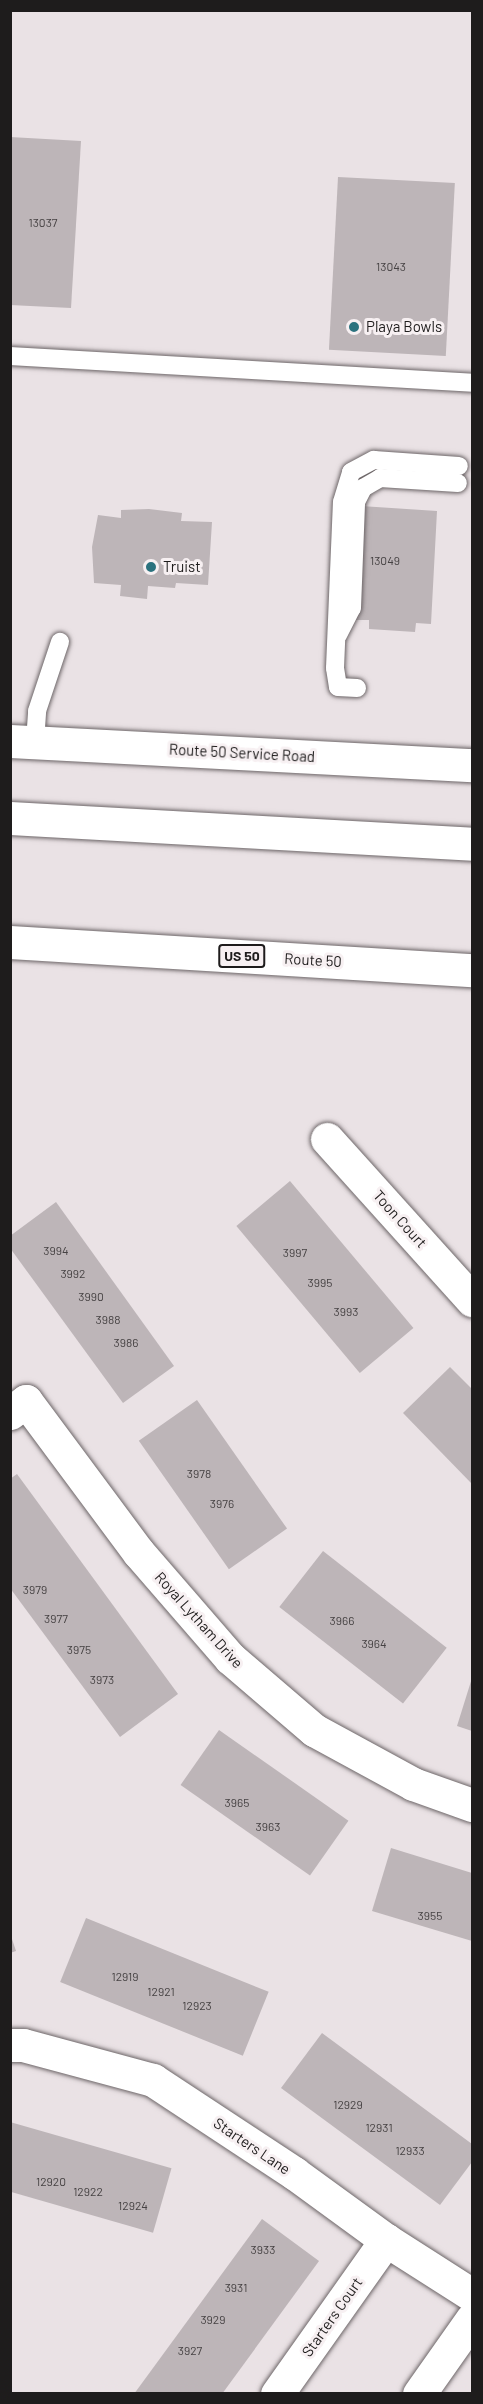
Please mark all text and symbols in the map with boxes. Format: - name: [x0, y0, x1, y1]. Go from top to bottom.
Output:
- house number: 13037: [28, 216, 58, 230]
- house number: 13043: [376, 260, 406, 274]
- place label: Playa Bowls: [366, 318, 442, 336]
- marker: Playa Bowls: [347, 320, 361, 334]
- house number: 13049: [370, 554, 400, 568]
- place label: Truist: [163, 558, 201, 576]
- marker: Truist: [144, 560, 158, 574]
- street label: Route 50 Service Road: [168, 740, 316, 766]
- road number: US 50: [218, 945, 266, 967]
- street label: Route 50: [284, 950, 342, 970]
- street label: Toon Court: [369, 1186, 431, 1252]
- house number: 3994: [43, 1244, 69, 1258]
- house number: 3997: [283, 1246, 307, 1260]
- house number: 3992: [60, 1267, 86, 1281]
- house number: 3995: [308, 1276, 332, 1290]
- house number: 3990: [78, 1290, 104, 1304]
- house number: 3993: [334, 1305, 358, 1319]
- house number: 3988: [96, 1313, 120, 1327]
- house number: 3986: [114, 1336, 138, 1350]
- house number: 3978: [187, 1467, 211, 1481]
- house number: 3976: [210, 1497, 234, 1511]
- street label: Royal Lytham Drive: [151, 1568, 247, 1672]
- house number: 3979: [23, 1583, 47, 1597]
- house number: 3977: [44, 1612, 68, 1626]
- house number: 3966: [330, 1614, 354, 1628]
- house number: 3964: [361, 1637, 387, 1651]
- house number: 3975: [67, 1643, 91, 1657]
- house number: 3973: [90, 1673, 114, 1687]
- house number: 3965: [225, 1796, 249, 1810]
- house number: 3963: [256, 1820, 280, 1834]
- house number: 3955: [418, 1909, 442, 1923]
- house number: 12919: [111, 1970, 139, 1984]
- house number: 12921: [147, 1985, 175, 1999]
- house number: 12923: [182, 1999, 212, 2013]
- house number: 12929: [333, 2098, 363, 2112]
- street label: Starters Lane: [210, 2114, 294, 2178]
- house number: 12931: [365, 2121, 393, 2135]
- house number: 12933: [395, 2144, 425, 2158]
- house number: 12920: [36, 2175, 66, 2189]
- house number: 12922: [73, 2185, 103, 2199]
- house number: 12924: [118, 2199, 148, 2213]
- house number: 3933: [251, 2243, 275, 2257]
- street label: Starters Court: [298, 2274, 366, 2360]
- house number: 3931: [225, 2281, 247, 2295]
- house number: 3929: [200, 2313, 226, 2327]
- house number: 3927: [178, 2344, 202, 2358]

